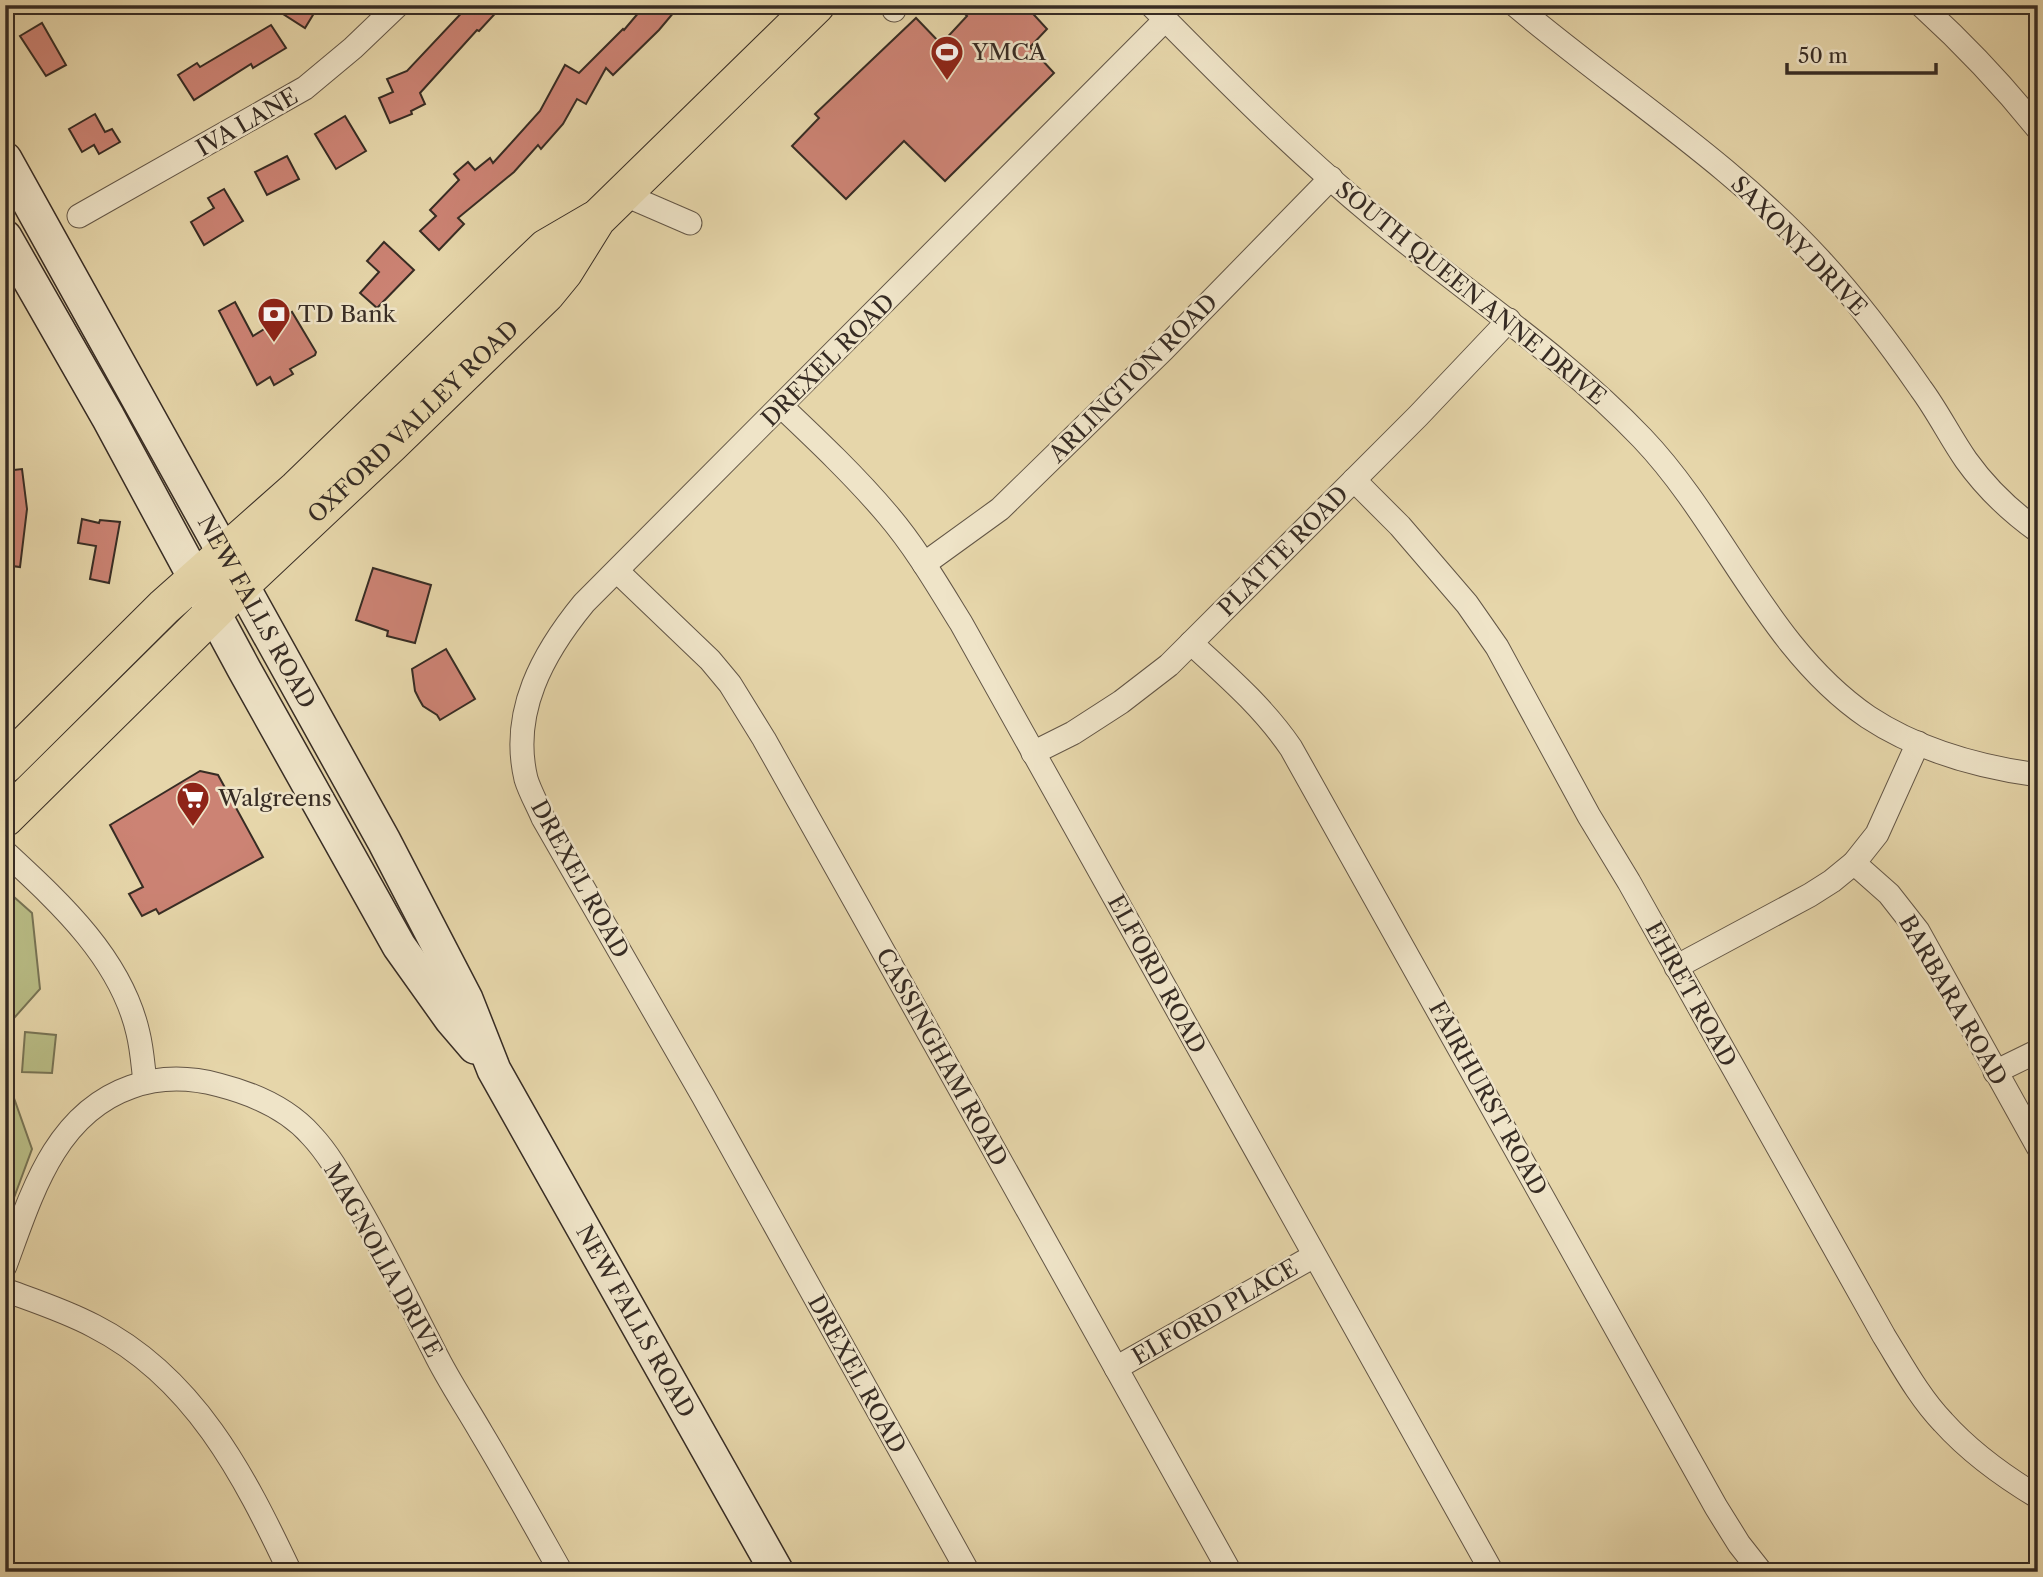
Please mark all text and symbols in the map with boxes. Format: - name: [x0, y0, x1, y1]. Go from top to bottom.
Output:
- scale bar: [1787, 32, 1936, 76]
- sports icon: YMCA: [928, 33, 966, 82]
- place label: YMCA: [971, 38, 1047, 66]
- text: 50 m: [1798, 43, 1848, 68]
- street label: IVA LANE: [191, 82, 303, 162]
- street label: SAXONY DRIVE: [1725, 170, 1873, 322]
- street label: SOUTH QUEEN ANNE DRIVE: [1330, 175, 1612, 411]
- street label: DREXEL ROAD: [756, 288, 900, 432]
- street label: ARLINGTON ROAD: [1042, 288, 1223, 469]
- bank icon: TD Bank: [255, 295, 293, 344]
- place label: TD Bank: [298, 300, 398, 328]
- street label: OXFORD VALLEY ROAD: [302, 314, 524, 529]
- street label: PLATTE ROAD: [1212, 480, 1354, 622]
- street label: NEW FALLS ROAD: [192, 510, 321, 713]
- supermarket icon: Walgreens: [174, 779, 212, 828]
- place label: Walgreens: [217, 784, 332, 812]
- street label: DREXEL ROAD: [525, 795, 635, 963]
- street label: ELFORD ROAD: [1102, 890, 1212, 1058]
- street label: BARBARA ROAD: [1893, 910, 2013, 1090]
- street label: EHRET ROAD: [1640, 917, 1742, 1071]
- street label: CASSINGHAM ROAD: [870, 943, 1014, 1171]
- street label: FAIRHURST ROAD: [1423, 996, 1553, 1200]
- street label: MAGNOLIA DRIVE: [318, 1158, 448, 1362]
- street label: NEW FALLS ROAD: [570, 1220, 701, 1423]
- street label: ELFORD PLACE: [1127, 1253, 1303, 1371]
- street label: DREXEL ROAD: [802, 1290, 912, 1458]

